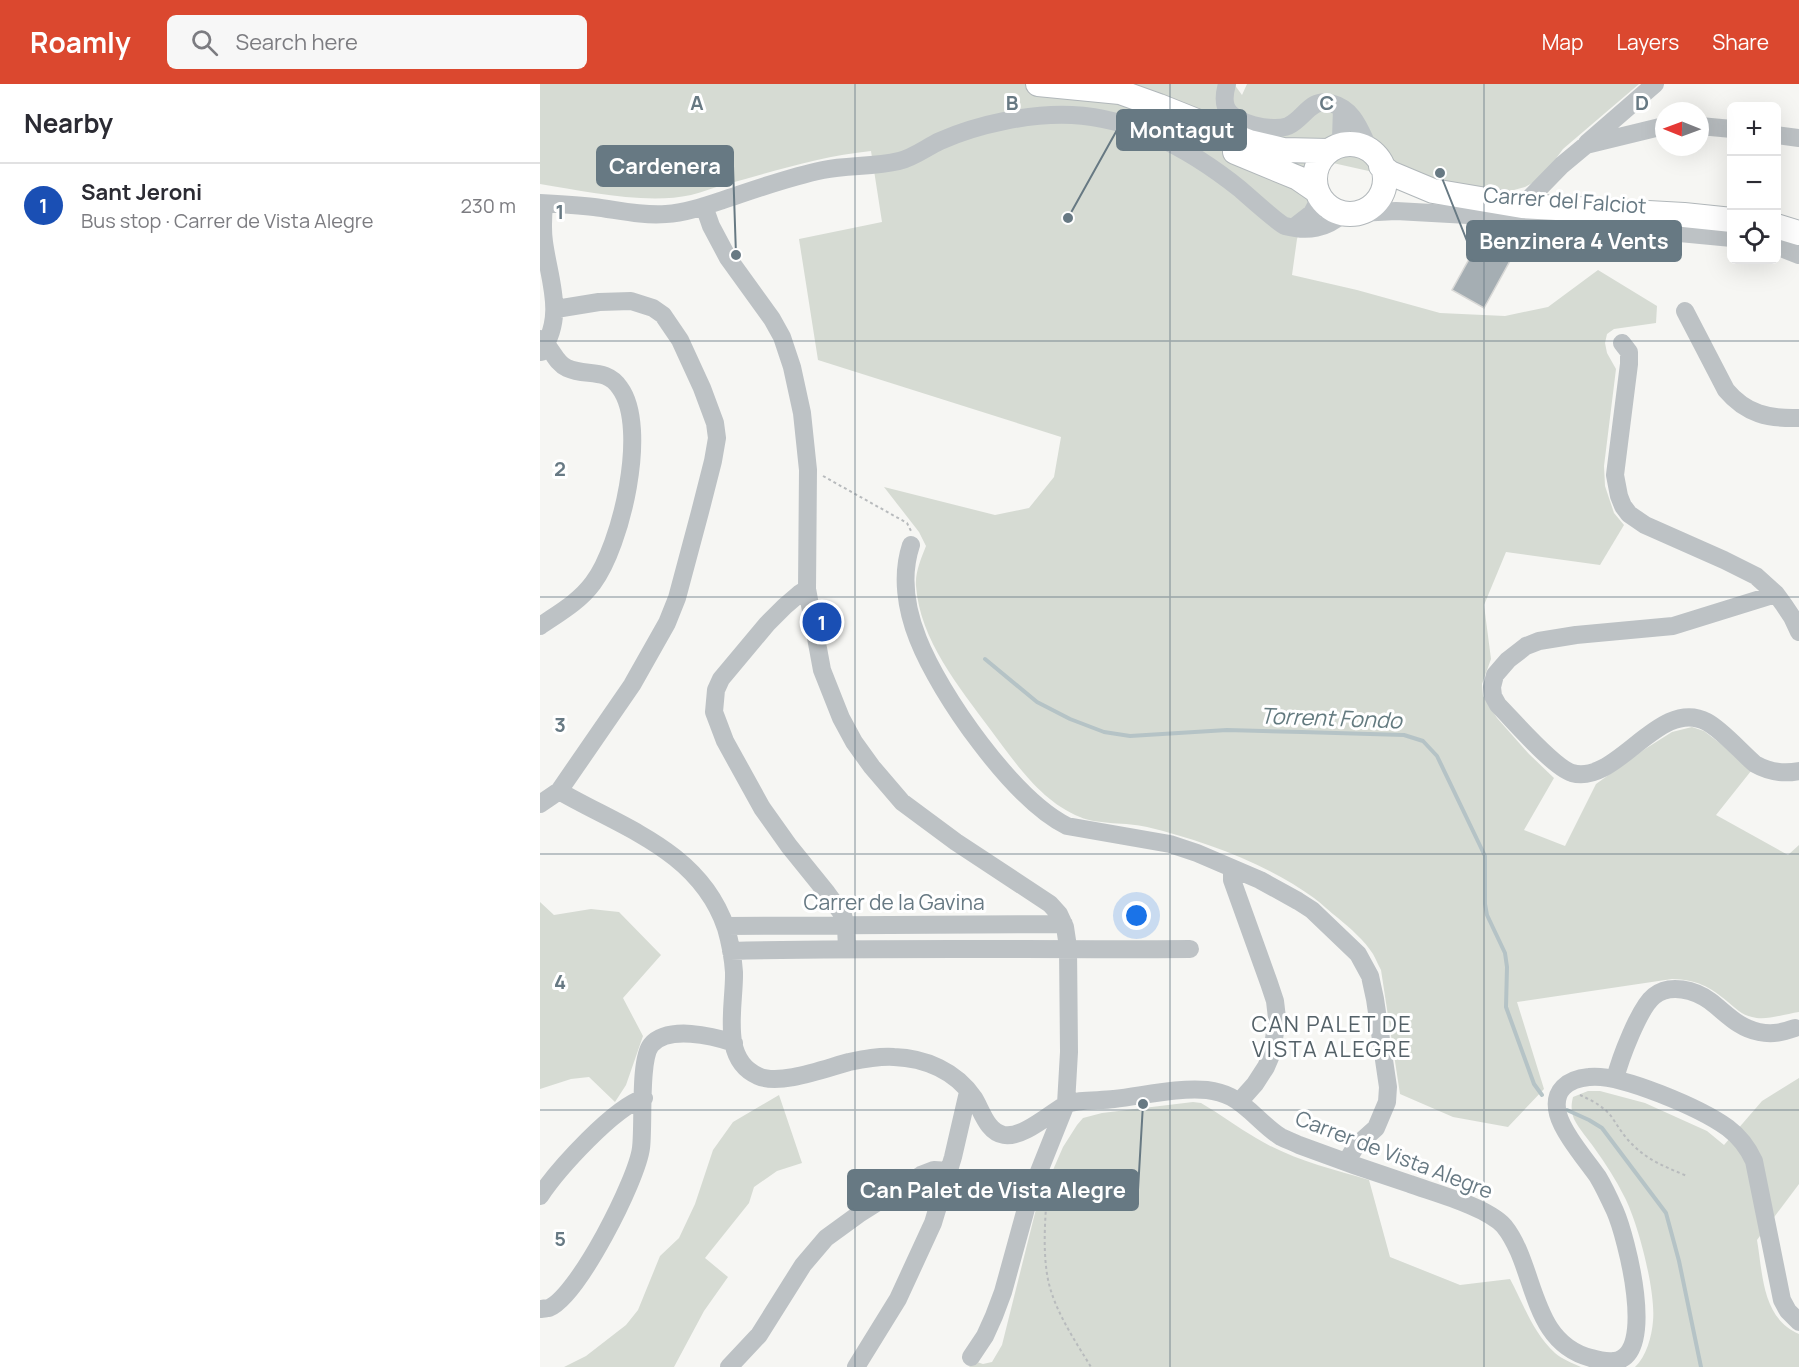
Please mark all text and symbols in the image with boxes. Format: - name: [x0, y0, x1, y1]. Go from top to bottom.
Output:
- search box: [167, 15, 587, 69]
- text: Roamly: [30, 23, 131, 61]
- icon: search: [188, 26, 221, 59]
- text: Search here: [236, 27, 358, 57]
- text: Map: [1542, 28, 1583, 56]
- text: Layers: [1616, 28, 1679, 56]
- text: Share: [1712, 28, 1769, 56]
- text: A: [690, 89, 704, 116]
- text: B: [1006, 89, 1019, 116]
- text: C: [1320, 89, 1334, 116]
- text: D: [1635, 89, 1649, 116]
- north arrow: [1655, 102, 1709, 156]
- map controls: [1727, 102, 1781, 264]
- button: +: [1727, 102, 1781, 156]
- text: Nearby: [24, 105, 113, 141]
- callout: Montagut: [1117, 110, 1246, 150]
- text: Montagut: [1129, 115, 1235, 145]
- callout: Cardenera: [597, 146, 733, 186]
- text: Cardenera: [609, 151, 721, 181]
- button: −: [1727, 156, 1781, 210]
- text: Sant Jeroni: [81, 177, 202, 207]
- street label: Carrer del Falciot: [1483, 180, 1647, 220]
- text: 1: [39, 192, 48, 219]
- text: 230 m: [460, 192, 516, 219]
- text: 1: [556, 198, 564, 225]
- text: Bus stop · Carrer de Vista Alegre: [81, 207, 374, 234]
- button: locate: [1727, 210, 1781, 264]
- callout: Benzinera 4 Vents: [1467, 221, 1681, 261]
- text: Benzinera 4 Vents: [1479, 226, 1669, 256]
- text: 2: [554, 455, 566, 482]
- pin: 1: [802, 600, 842, 644]
- water label: Torrent Fondo: [1260, 701, 1404, 736]
- text: 3: [554, 711, 566, 738]
- street label: Carrer de la Gavina: [803, 888, 985, 916]
- your location: [1122, 901, 1151, 930]
- text: 4: [554, 968, 566, 995]
- district label: CAN PALET DE VISTA ALEGRE: [1252, 1009, 1412, 1064]
- street label: Carrer de Vista Alegre: [1292, 1103, 1497, 1205]
- callout: Can Palet de Vista Alegre: [848, 1170, 1138, 1210]
- text: Can Palet de Vista Alegre: [860, 1175, 1126, 1205]
- text: 5: [554, 1225, 566, 1252]

